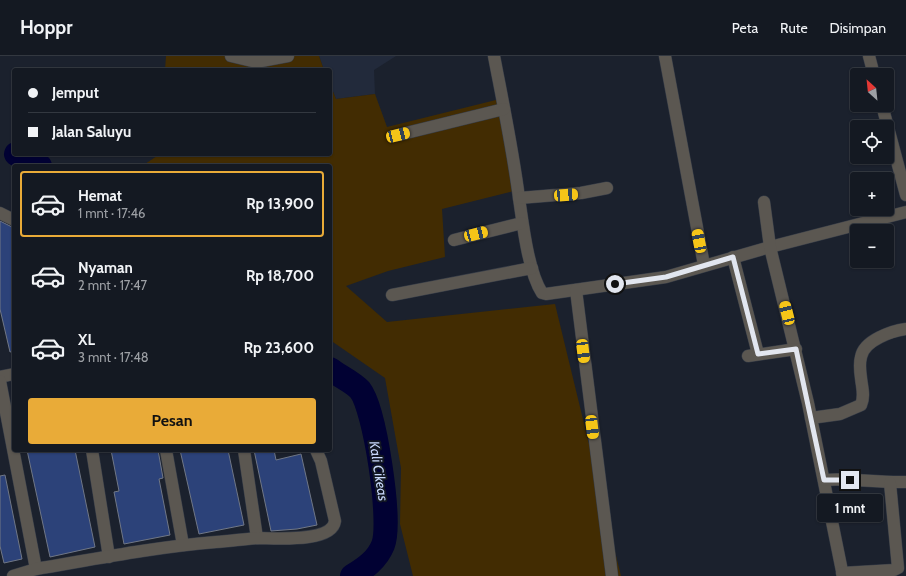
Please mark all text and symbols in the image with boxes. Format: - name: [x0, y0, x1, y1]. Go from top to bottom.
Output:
- text: Hoppr: [20, 16, 72, 39]
- text: Peta: [732, 19, 758, 37]
- text: Rute: [780, 19, 808, 37]
- text: Disimpan: [830, 19, 886, 37]
- north arrow: [850, 68, 894, 112]
- map controls: [850, 68, 894, 268]
- text: Jemput: [52, 84, 99, 102]
- button: locate: [850, 120, 894, 164]
- text: Jalan Saluyu: [52, 123, 131, 141]
- car: [385, 126, 411, 144]
- button: +: [850, 172, 894, 216]
- icon: car: [30, 186, 66, 222]
- text: Hemat: [78, 187, 122, 205]
- car: [554, 188, 578, 202]
- text: Rp 13,900: [246, 195, 314, 213]
- text: 1 mnt · 17:46: [78, 205, 145, 221]
- button: −: [850, 224, 894, 268]
- car: [463, 225, 489, 243]
- car: [691, 228, 707, 254]
- icon: car: [30, 258, 66, 294]
- text: Nyaman: [78, 259, 133, 277]
- text: Rp 18,700: [246, 267, 314, 285]
- route start: [606, 275, 624, 293]
- text: 2 mnt · 17:47: [78, 277, 147, 293]
- car: [778, 300, 796, 326]
- icon: car: [30, 330, 66, 366]
- text: XL: [78, 331, 95, 349]
- car: [576, 338, 590, 364]
- text: Rp 23,600: [244, 339, 314, 357]
- text: 3 mnt · 17:48: [78, 349, 149, 365]
- button: Pesan: [28, 398, 316, 444]
- car: [585, 414, 599, 440]
- water label: Kali Cikeas: [365, 440, 393, 503]
- route end: [841, 471, 859, 489]
- callout: 1 mnt: [817, 494, 883, 522]
- text: 1 mnt: [835, 500, 865, 516]

